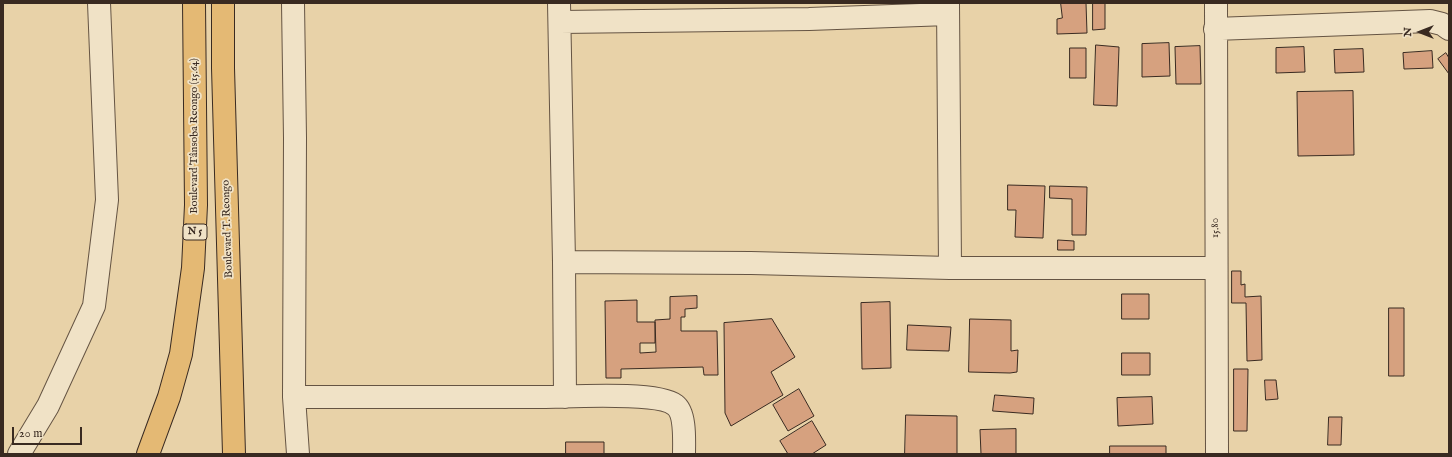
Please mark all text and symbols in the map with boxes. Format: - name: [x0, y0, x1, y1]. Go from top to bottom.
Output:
- north arrow: [1400, 12, 1440, 52]
- text: N: [1401, 27, 1415, 37]
- street label: Boulevard Tânsoba Reongo (15.64): [188, 58, 202, 214]
- street label: Boulevard T. Reongo: [220, 180, 236, 278]
- street label: 15.80: [1209, 218, 1223, 238]
- road number: N 5: [183, 224, 207, 240]
- scale bar: [14, 419, 84, 445]
- text: 20 m: [19, 426, 42, 441]

